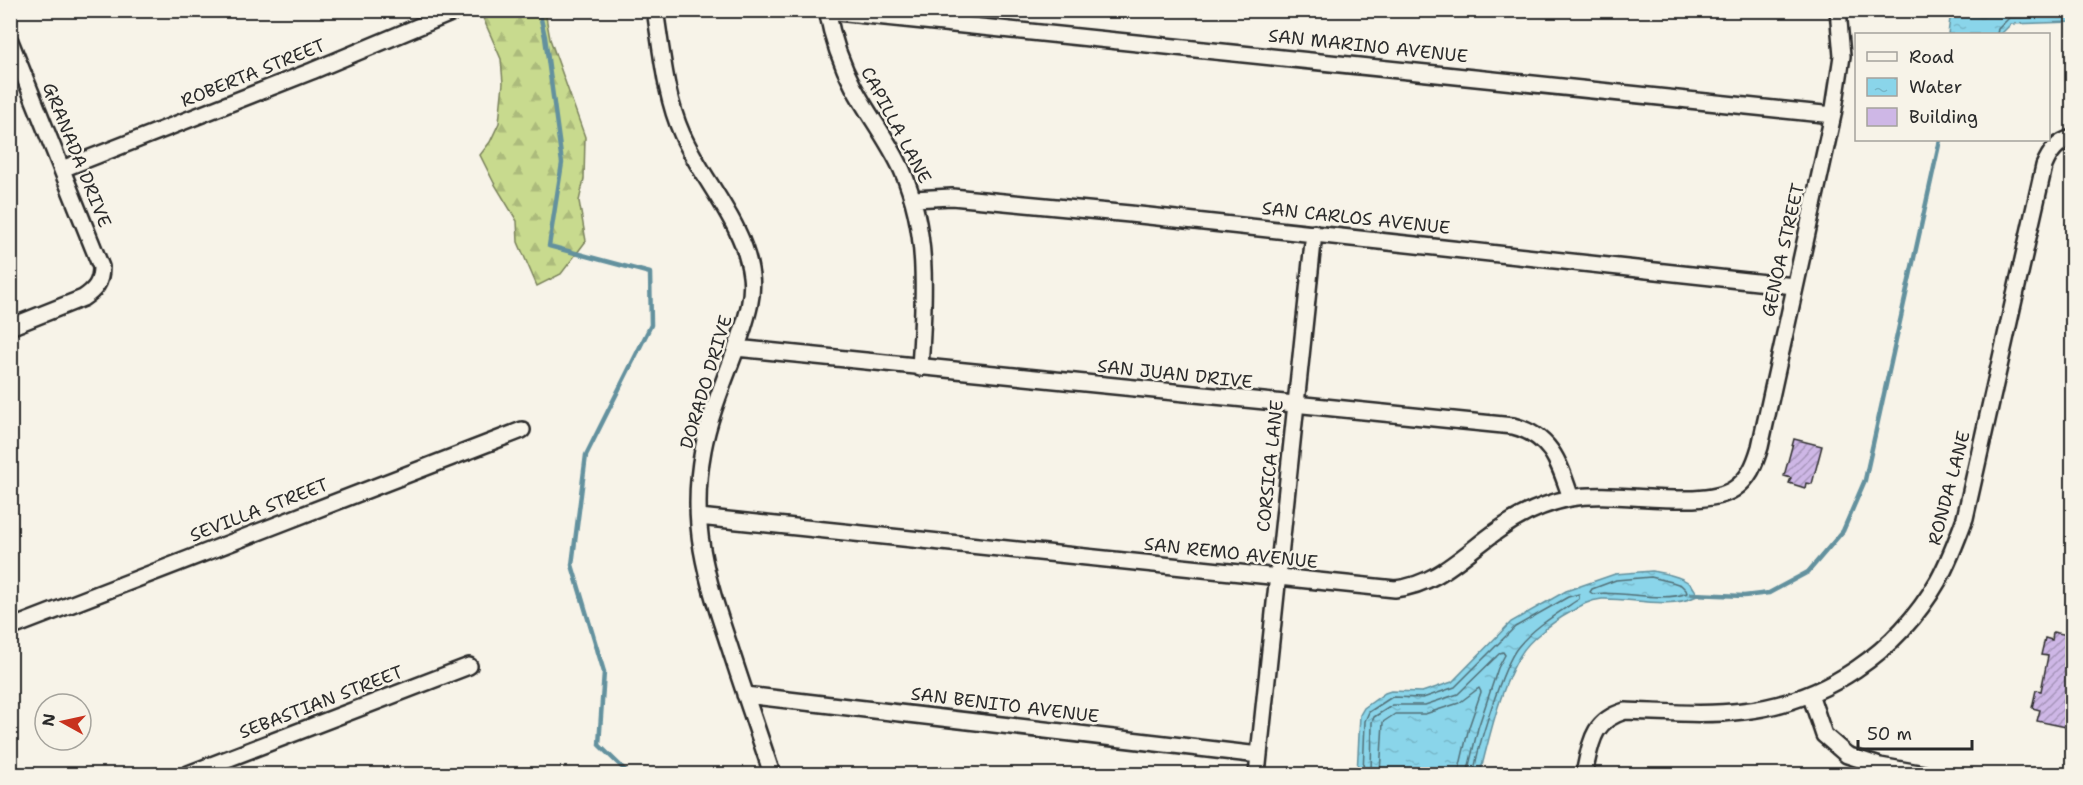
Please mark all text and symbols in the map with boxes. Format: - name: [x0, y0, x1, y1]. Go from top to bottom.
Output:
- street label: SAN MARINO AVENUE: [1267, 24, 1469, 68]
- street label: ROBERTA STREET: [177, 33, 329, 113]
- legend: [1855, 33, 2050, 141]
- text: Road: [1909, 45, 1954, 69]
- street label: CAPILLA LANE: [855, 62, 937, 188]
- text: Water: [1909, 75, 1962, 99]
- street label: GRANADA DRIVE: [37, 79, 117, 231]
- text: Building: [1909, 105, 1978, 129]
- street label: GENOA STREET: [1756, 181, 1810, 319]
- street label: SAN CARLOS AVENUE: [1261, 196, 1451, 240]
- street label: DORADO DRIVE: [674, 312, 738, 452]
- street label: SAN JUAN DRIVE: [1096, 354, 1254, 394]
- street label: CORSICA LANE: [1251, 399, 1289, 533]
- street label: RONDA LANE: [1922, 428, 1976, 548]
- street label: SEVILLA STREET: [186, 473, 332, 547]
- street label: SAN REMO AVENUE: [1143, 532, 1319, 574]
- street label: SEBASTIAN STREET: [236, 660, 406, 744]
- street label: SAN BENITO AVENUE: [910, 682, 1100, 728]
- north arrow: [33, 692, 93, 752]
- text: N: [37, 712, 60, 728]
- scale bar: [1858, 713, 1972, 751]
- text: 50 m: [1867, 722, 1912, 746]

